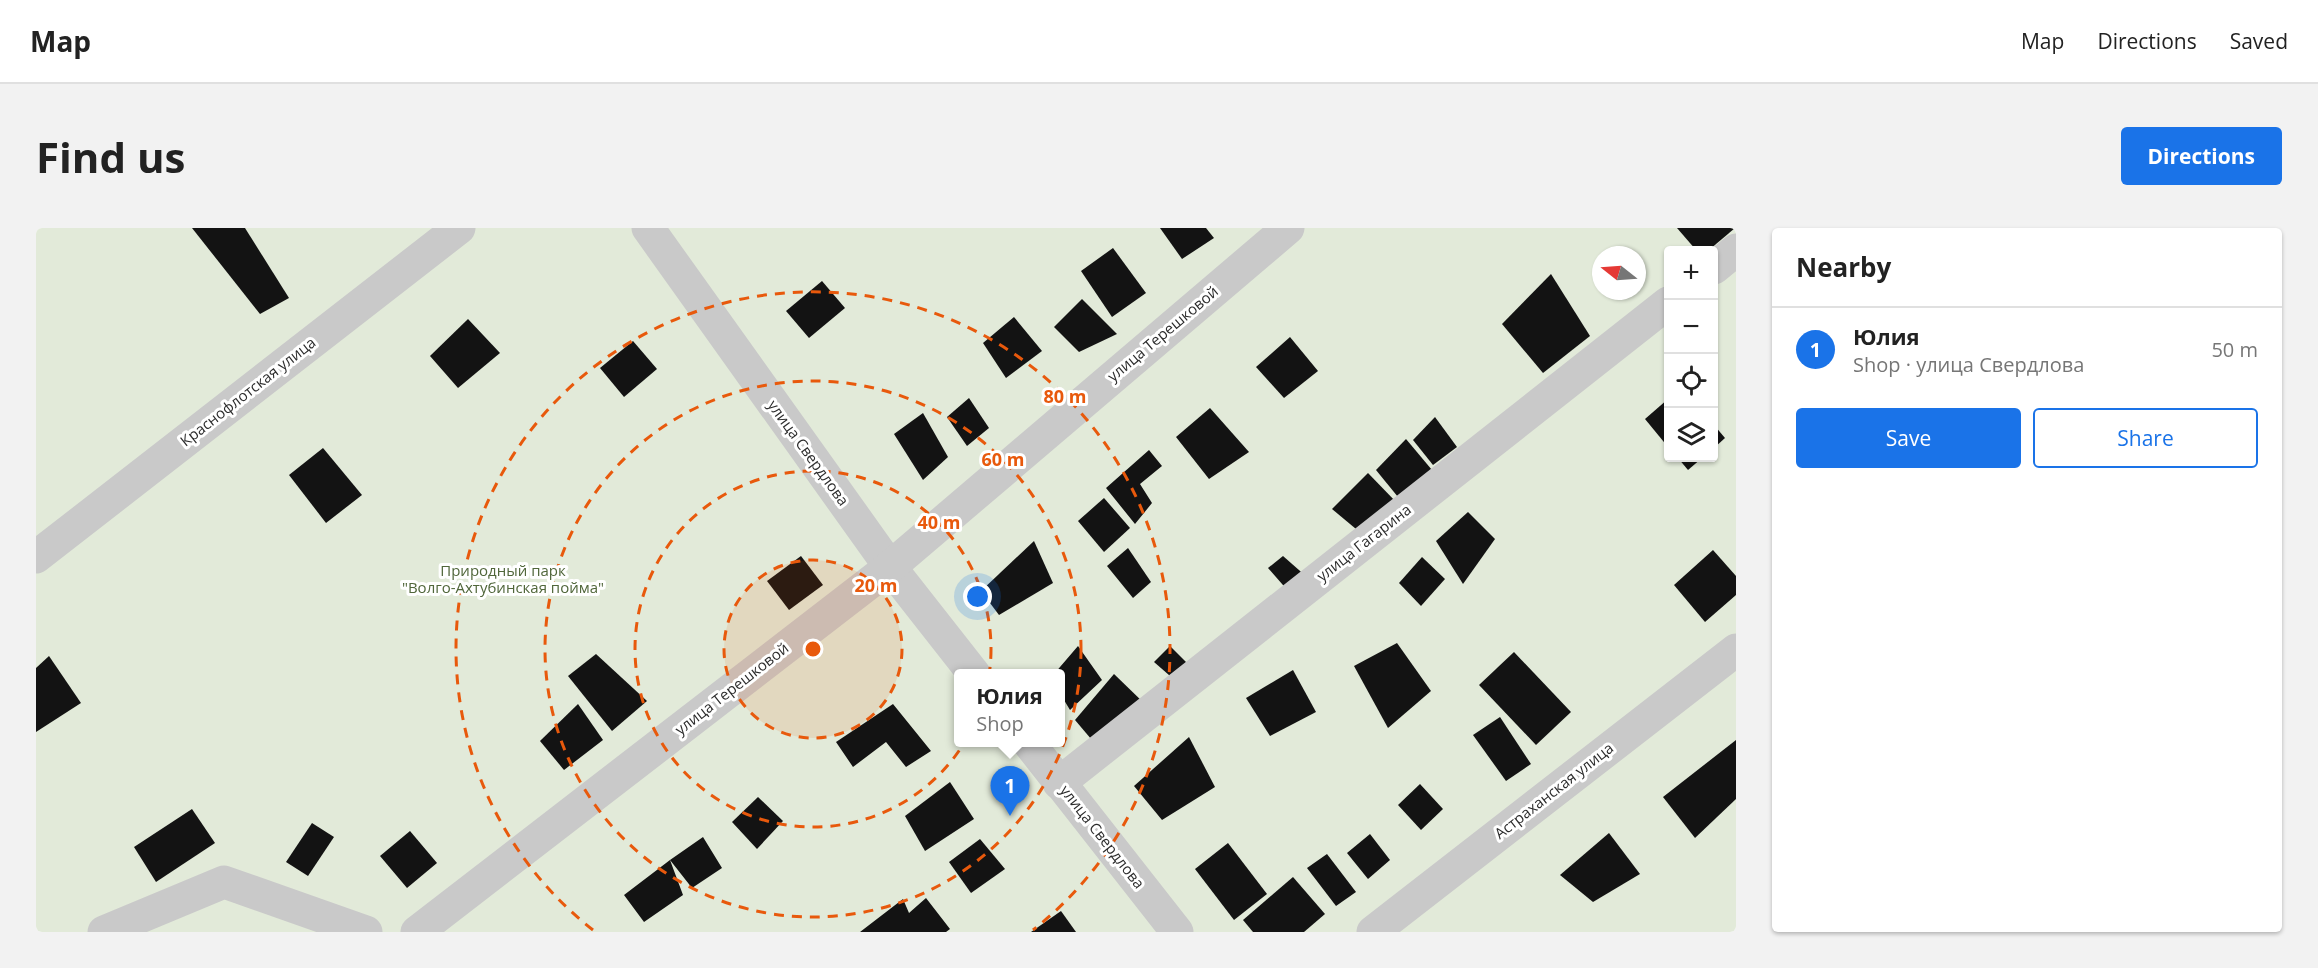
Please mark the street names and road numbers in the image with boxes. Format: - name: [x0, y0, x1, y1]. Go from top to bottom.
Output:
- street label: улица Терешковой: [1103, 281, 1222, 386]
- street label: Краснофлотская улица: [176, 332, 319, 450]
- street label: улица Свердлова: [764, 396, 854, 509]
- street label: улица Гагарина: [1312, 499, 1415, 585]
- street label: улица Терешковой: [671, 638, 792, 739]
- street label: Астраханская улица: [1490, 737, 1617, 843]
- street label: улица Свердлова: [1056, 781, 1149, 892]

